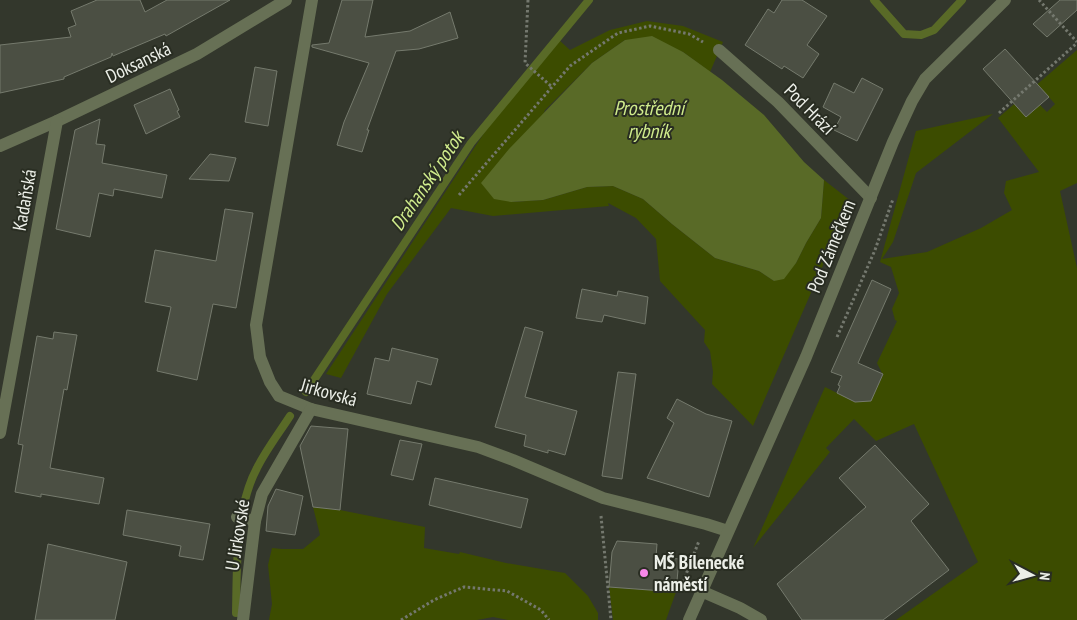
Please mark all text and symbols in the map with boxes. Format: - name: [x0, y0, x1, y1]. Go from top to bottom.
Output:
- street label: Doksanská: [102, 36, 174, 88]
- street label: Pod Hrází: [779, 78, 841, 140]
- water label: Prostřední rybník: [614, 95, 688, 144]
- water label: Drahanský potok: [384, 124, 471, 236]
- street label: Kadaňská: [7, 167, 41, 233]
- street label: Pod Zámečkem: [801, 196, 861, 296]
- street label: Jirkovská: [297, 372, 360, 412]
- street label: U Jirkovské: [220, 497, 254, 572]
- place label: MŠ Bílenecké náměstí: [654, 550, 744, 596]
- north arrow: [1007, 550, 1057, 600]
- marker: MŠ Bílenecké náměstí: [638, 567, 650, 579]
- text: N: [1036, 572, 1054, 581]

